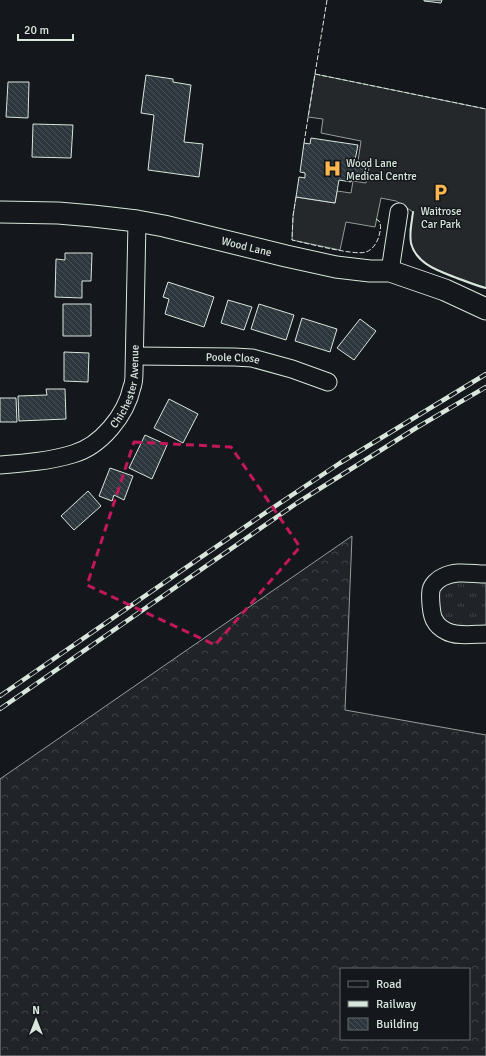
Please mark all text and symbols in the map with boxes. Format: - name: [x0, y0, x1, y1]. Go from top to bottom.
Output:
- scale bar: [18, 16, 73, 42]
- text: 20 m: [24, 23, 49, 38]
- place label: Wood Lane Medical Centre: [346, 157, 417, 183]
- hospital icon: Wood Lane Medical Centre: [323, 159, 343, 179]
- parking icon: Waitrose Car Park: [431, 183, 451, 203]
- place label: Waitrose Car Park: [420, 205, 462, 231]
- street label: Wood Lane: [220, 234, 273, 259]
- street label: Chichester Avenue: [107, 344, 142, 431]
- street label: Poole Close: [206, 351, 261, 367]
- legend: [340, 968, 470, 1040]
- text: Road: [376, 977, 402, 992]
- text: Railway: [376, 997, 416, 1012]
- north arrow: [16, 1000, 56, 1040]
- text: N: [32, 1004, 40, 1017]
- text: Building: [376, 1017, 419, 1032]

